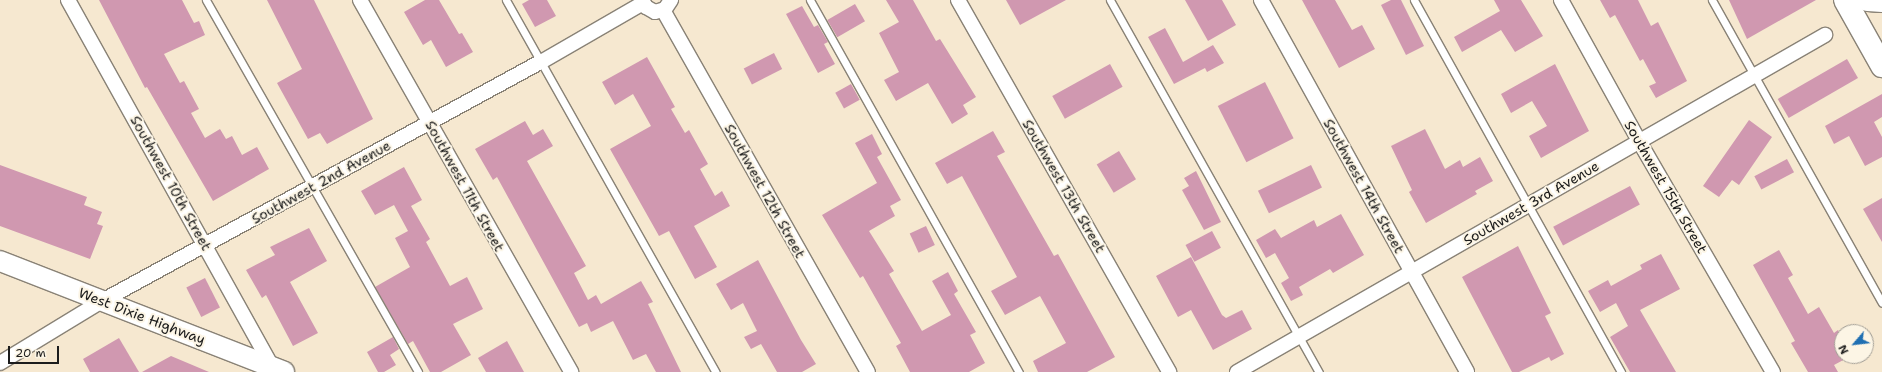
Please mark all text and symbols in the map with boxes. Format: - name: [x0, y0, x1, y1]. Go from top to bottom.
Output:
- street label: Southwest 10th Street: [127, 113, 215, 253]
- street label: Southwest 13th Street: [1019, 116, 1109, 256]
- street label: Southwest 14th Street: [1320, 116, 1408, 256]
- street label: Southwest 11th Street: [422, 118, 508, 254]
- street label: Southwest 15th Street: [1621, 118, 1711, 256]
- street label: Southwest 12th Street: [721, 121, 809, 261]
- street label: Southwest 2nd Avenue: [248, 137, 394, 227]
- street label: Southwest 3rd Avenue: [1460, 157, 1602, 249]
- street label: West Dixie Highway: [76, 284, 208, 348]
- north arrow: [1834, 324, 1874, 364]
- scale bar: [10, 338, 61, 364]
- text: N: [1835, 342, 1853, 357]
- text: 20 m: [15, 345, 46, 361]

